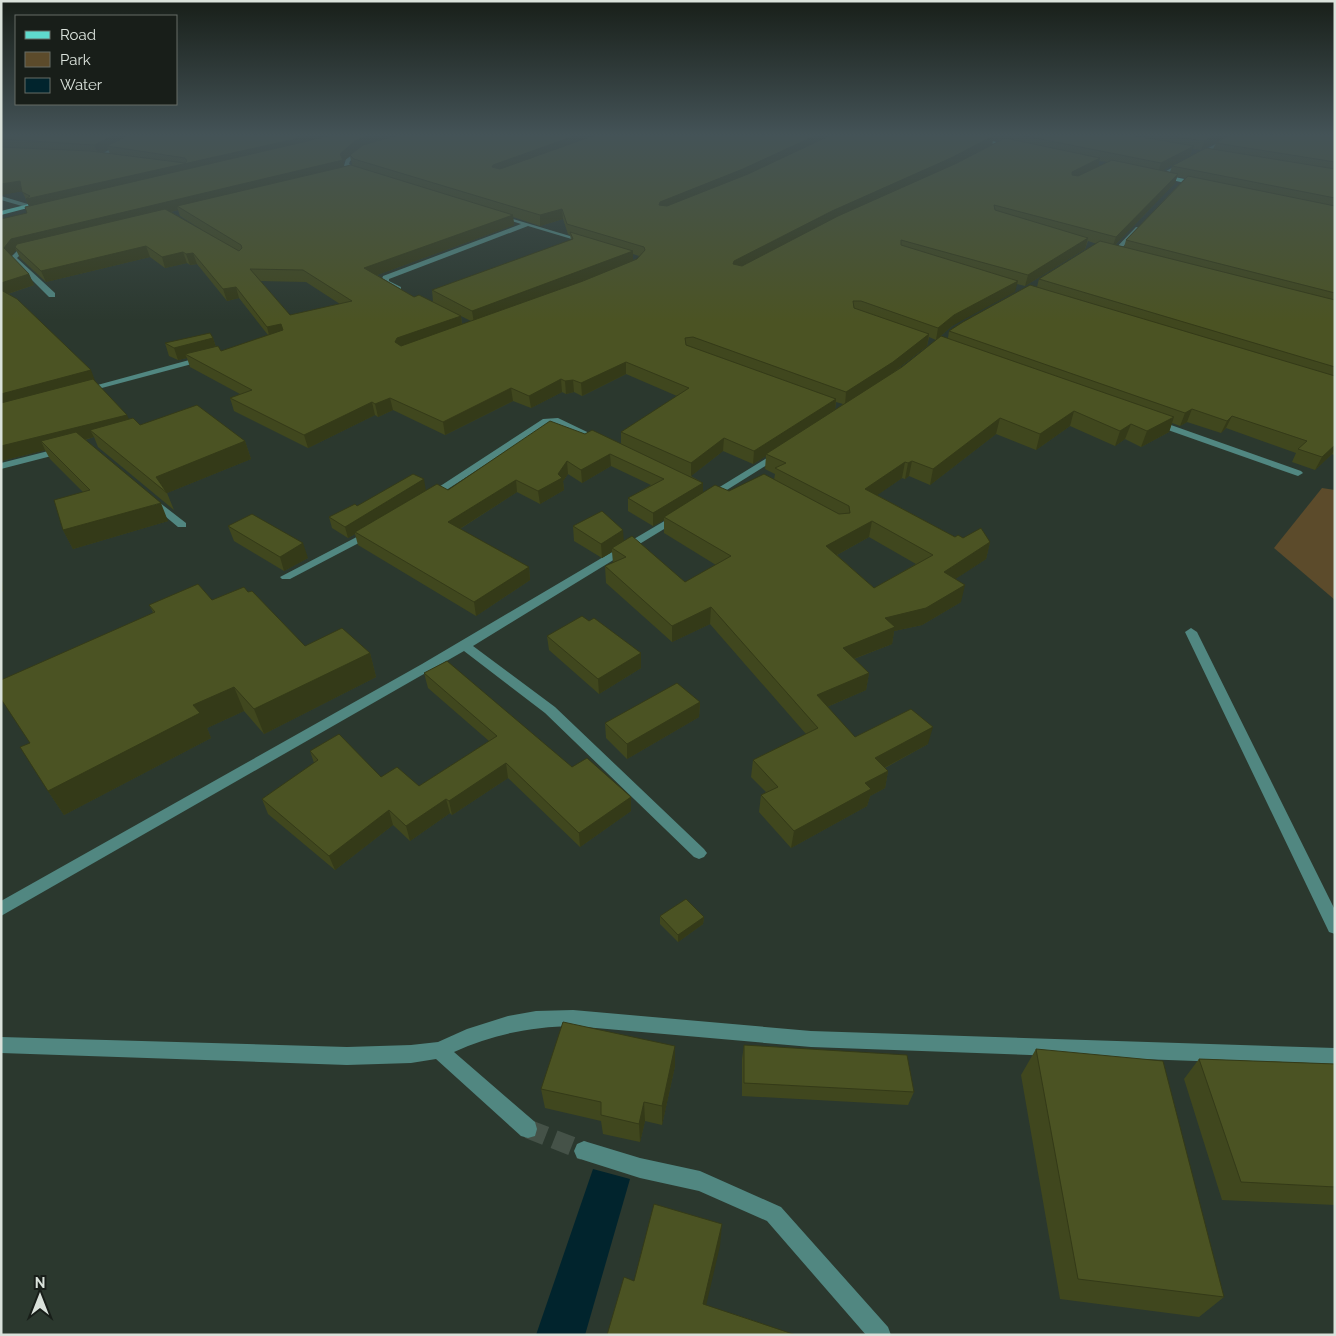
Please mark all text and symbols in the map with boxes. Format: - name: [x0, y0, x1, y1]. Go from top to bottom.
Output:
- legend: [15, 15, 178, 105]
- text: Road: [60, 26, 96, 44]
- text: Park: [60, 51, 91, 69]
- text: Water: [60, 76, 103, 94]
- north arrow: [15, 1271, 65, 1321]
- text: N: [35, 1275, 45, 1291]

